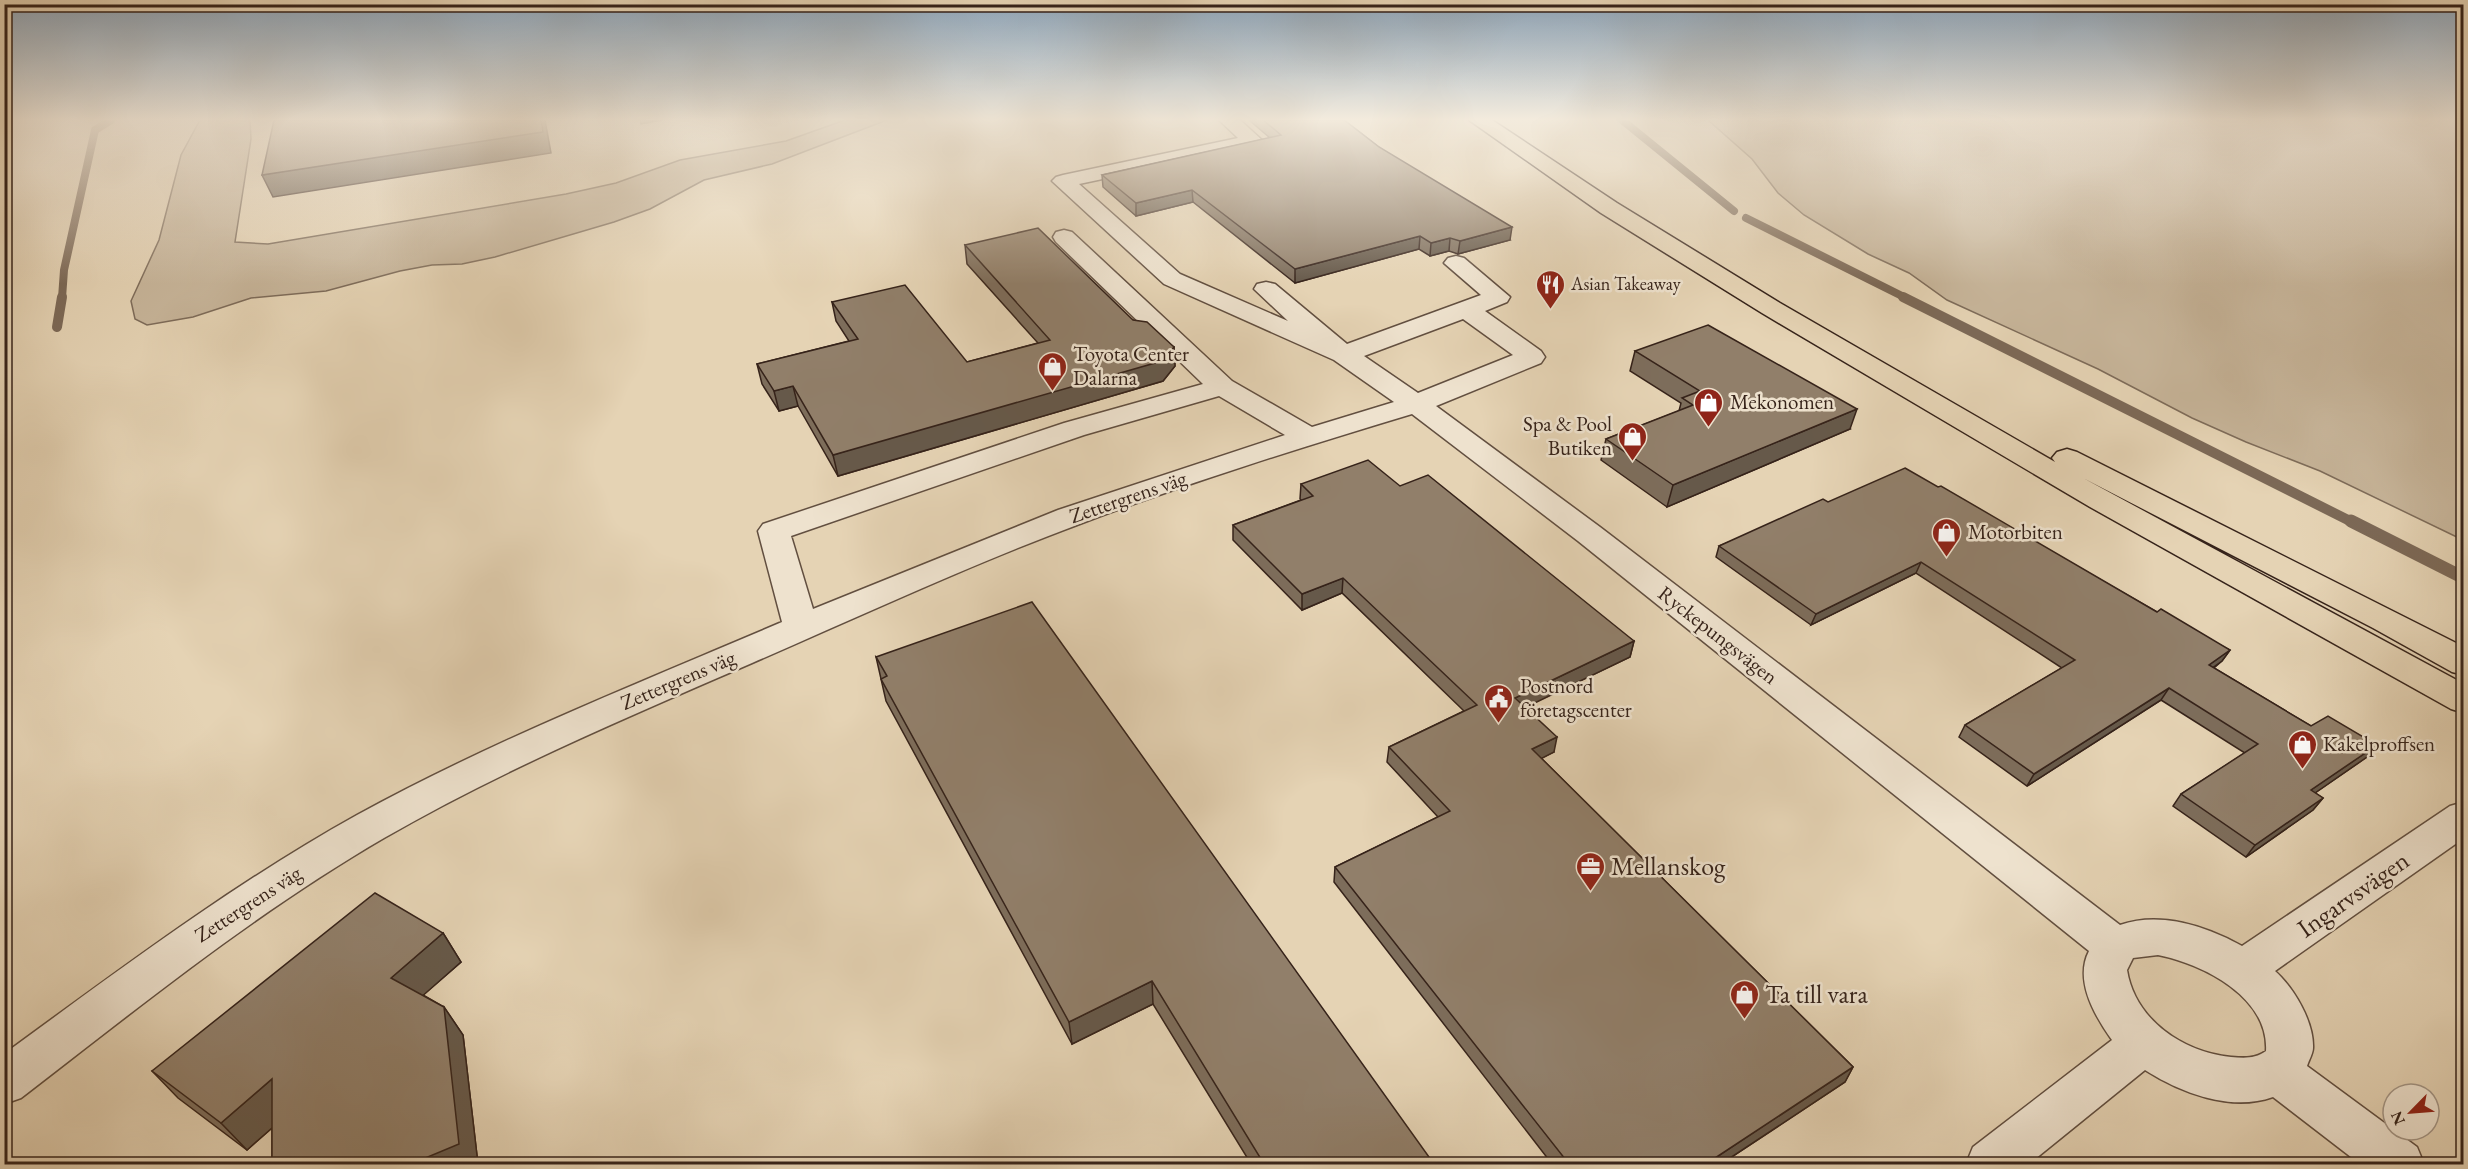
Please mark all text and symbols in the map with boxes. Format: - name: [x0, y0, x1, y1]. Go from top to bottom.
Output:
- restaurant icon: Asian Takeaway: [1534, 268, 1566, 310]
- place label: Asian Takeaway: [1570, 272, 1681, 295]
- place label: Toyota Center Dalarna: [1073, 340, 1189, 391]
- shop icon: Toyota Center Dalarna: [1036, 350, 1068, 392]
- shop icon: Mekonomen: [1693, 386, 1725, 428]
- place label: Mekonomen: [1730, 388, 1834, 415]
- place label: Spa & Pool Butiken: [1523, 410, 1612, 461]
- shop icon: Spa & Pool Butiken: [1617, 420, 1649, 462]
- street label: Zettergrens väg: [1066, 464, 1191, 529]
- shop icon: Motorbiten: [1931, 516, 1963, 558]
- place label: Motorbiten: [1968, 518, 2063, 545]
- street label: Ryckepungsvägen: [1653, 579, 1784, 690]
- street label: Zettergrens väg: [616, 643, 740, 716]
- place label: Postnord företagscenter: [1520, 672, 1632, 723]
- public building icon: Postnord företagscenter: [1483, 682, 1515, 724]
- shop icon: Kakelproffsen: [2286, 728, 2318, 770]
- place label: Kakelproffsen: [2323, 730, 2435, 757]
- street label: Ingarvsvägen: [2290, 843, 2416, 945]
- place label: Mellanskog: [1611, 849, 1726, 883]
- office icon: Mellanskog: [1574, 850, 1606, 892]
- street label: Zettergrens väg: [189, 859, 307, 948]
- place label: Ta till vara: [1765, 977, 1869, 1011]
- shop icon: Ta till vara: [1728, 978, 1760, 1020]
- north arrow: [2381, 1082, 2441, 1142]
- text: N: [2386, 1108, 2410, 1128]

